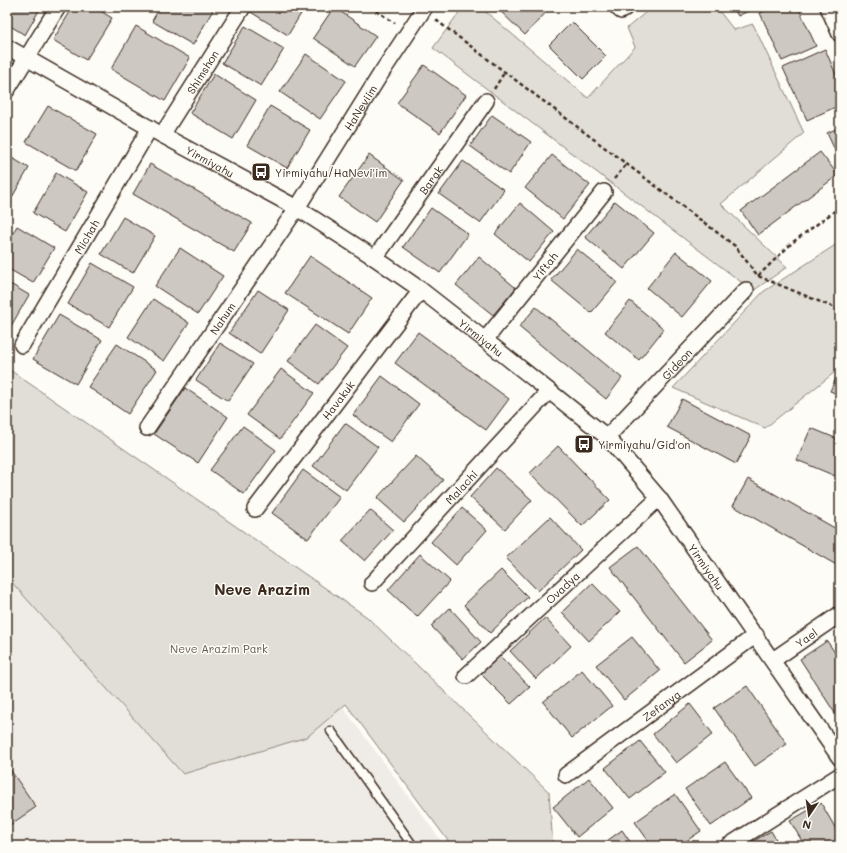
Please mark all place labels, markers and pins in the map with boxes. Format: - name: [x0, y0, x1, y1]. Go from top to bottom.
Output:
- bus stop icon: Yirmiyahu/HaNevi'im: [250, 161, 272, 183]
- place label: Yirmiyahu/HaNevi'im: [275, 165, 387, 180]
- bus stop icon: Yirmiyahu/Gid'on: [573, 433, 595, 455]
- place label: Yirmiyahu/Gid'on: [598, 437, 690, 452]

